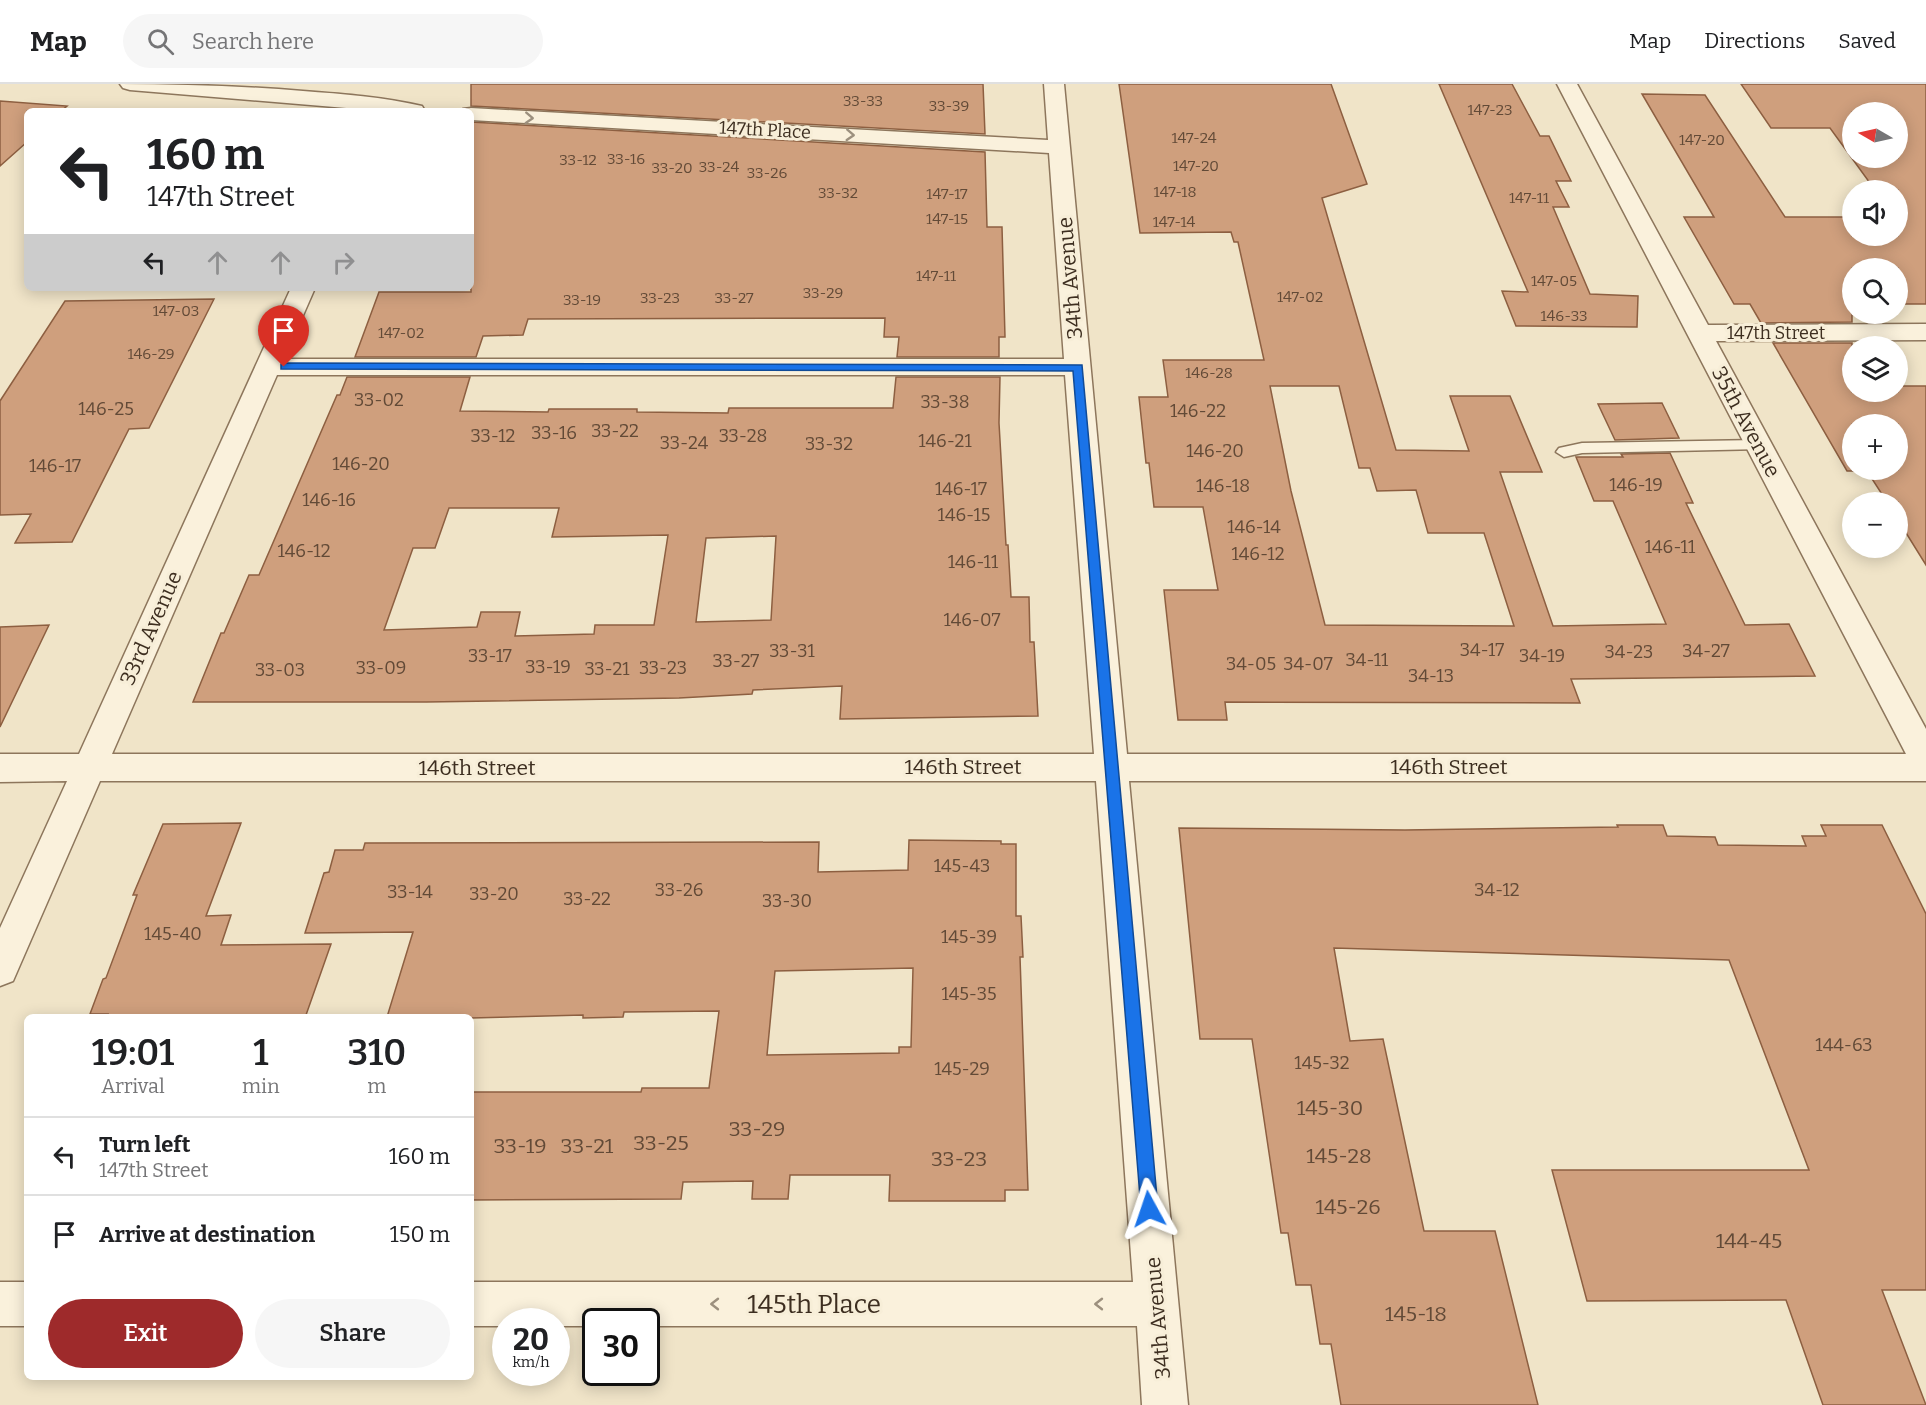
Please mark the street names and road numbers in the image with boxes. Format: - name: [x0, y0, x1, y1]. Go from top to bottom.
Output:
- street label: 147th Place: [719, 117, 811, 143]
- street label: 34th Avenue: [1052, 216, 1088, 340]
- street label: 147th Street: [1727, 322, 1826, 344]
- street label: 35th Avenue: [1706, 362, 1786, 482]
- street label: 33rd Avenue: [114, 567, 188, 689]
- street label: 146th Street: [904, 754, 1022, 780]
- street label: 146th Street: [1390, 754, 1508, 780]
- street label: 146th Street: [418, 755, 536, 781]
- street label: 34th Avenue: [1140, 1256, 1176, 1380]
- street label: 145th Place: [747, 1289, 881, 1320]

